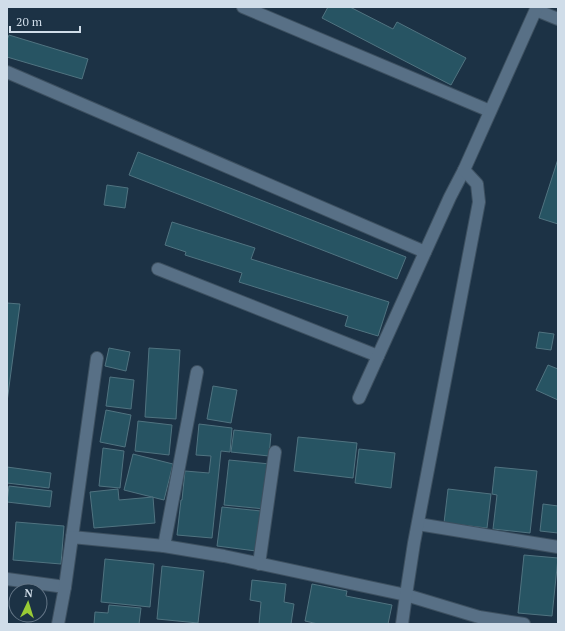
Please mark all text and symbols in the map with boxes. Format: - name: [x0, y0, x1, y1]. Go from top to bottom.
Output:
- scale bar: [10, 8, 80, 34]
- text: 20 m: [16, 14, 43, 29]
- north arrow: [8, 583, 48, 623]
- text: N: [24, 586, 34, 600]

